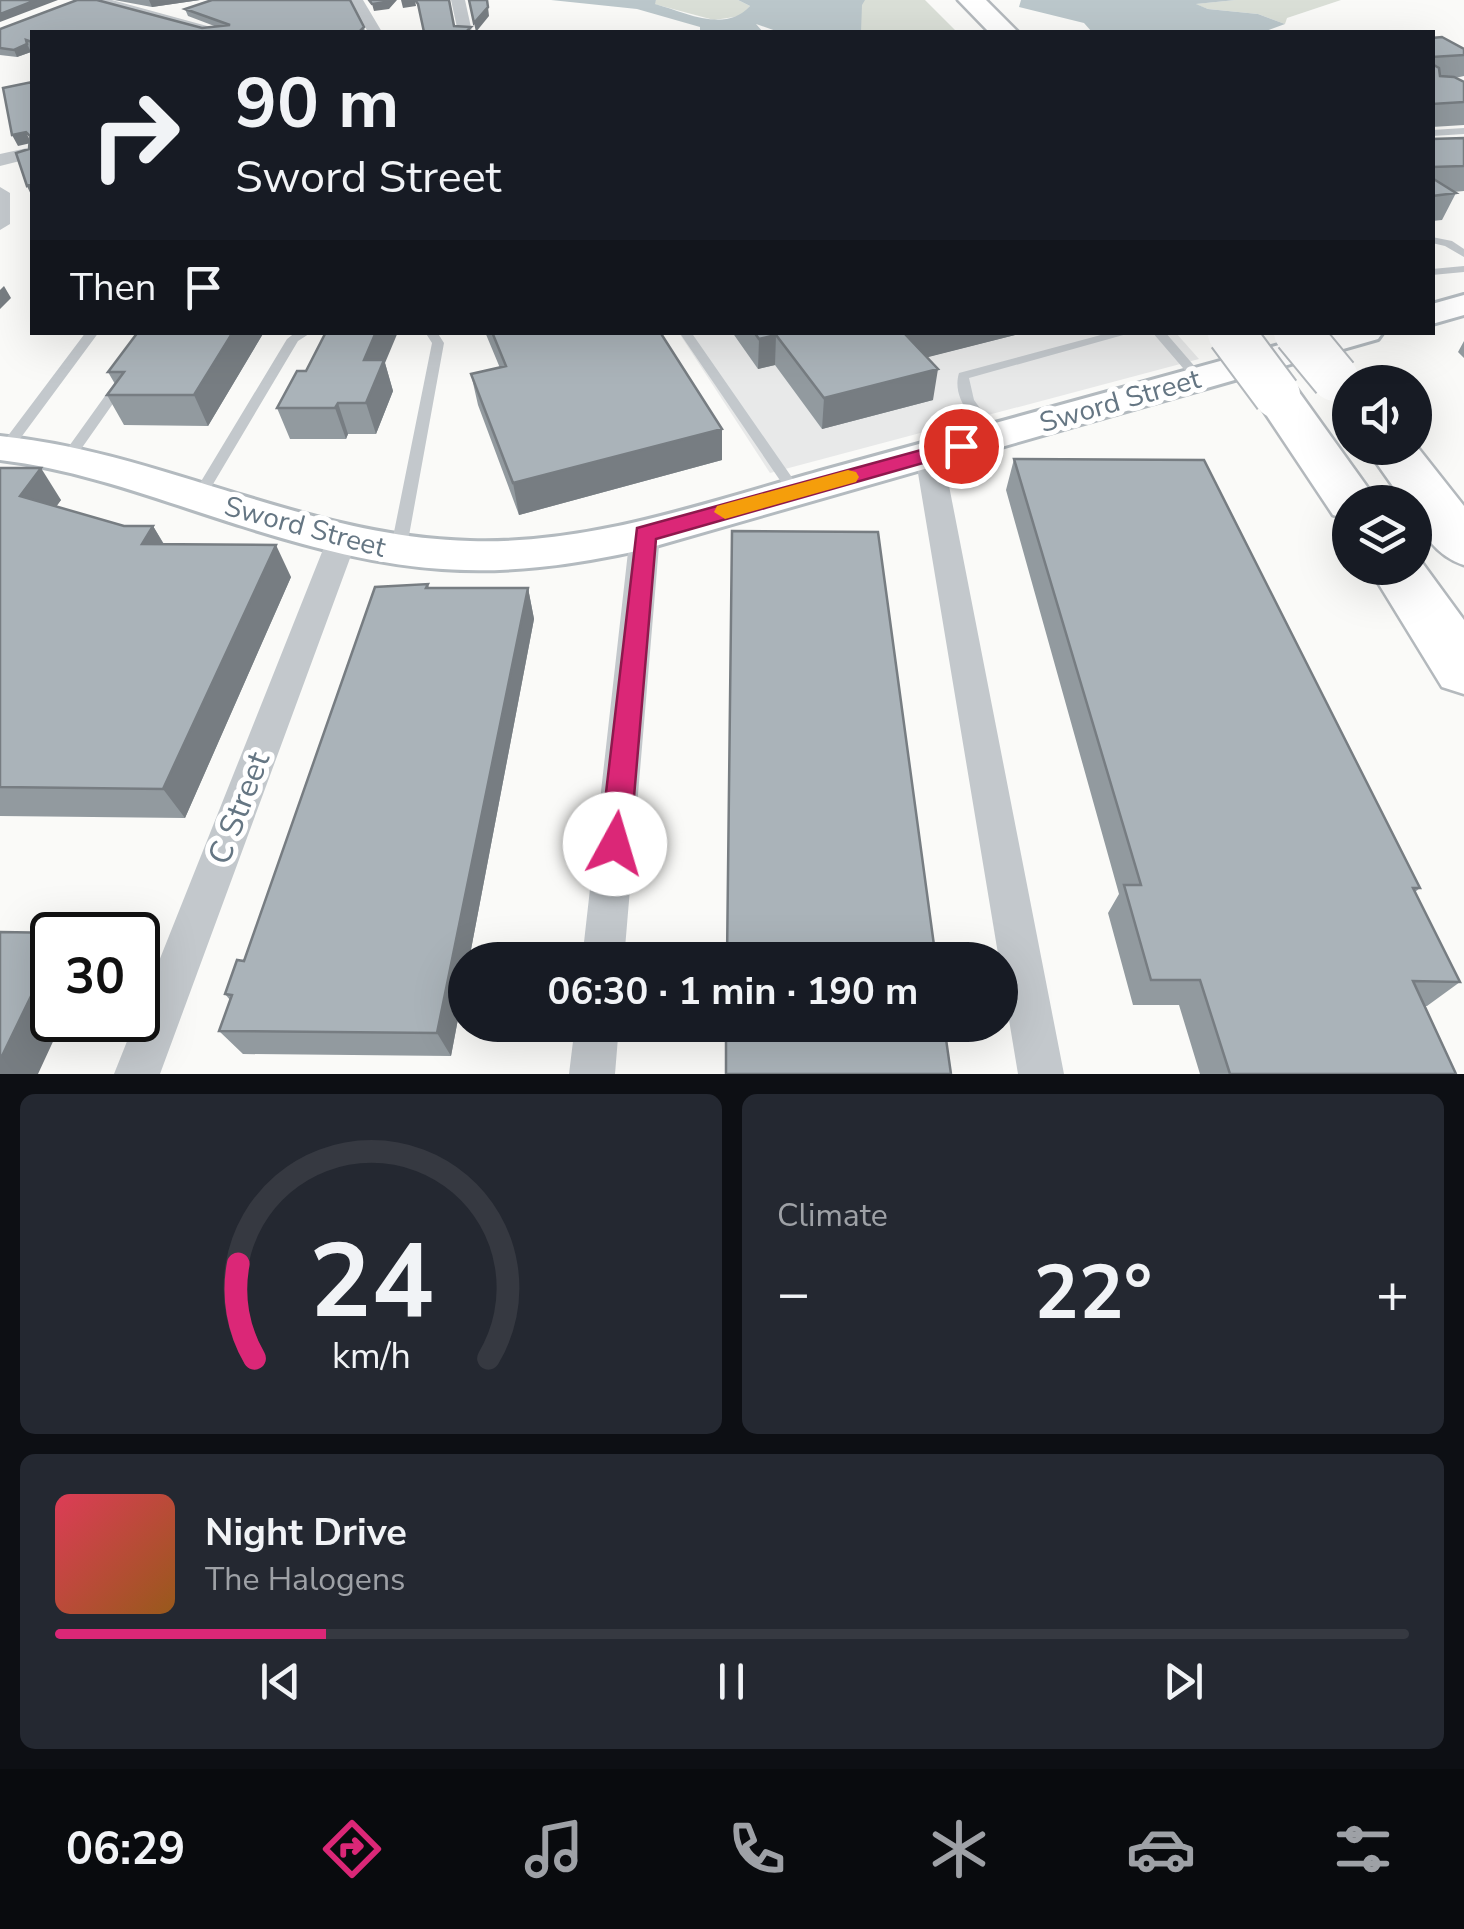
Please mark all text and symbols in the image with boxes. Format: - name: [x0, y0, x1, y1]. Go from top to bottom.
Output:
- text: 90 m: [235, 56, 399, 152]
- icon: right: [70, 70, 200, 200]
- text: Sword Street: [235, 147, 501, 208]
- icon: arrive: [176, 260, 231, 315]
- text: Then: [70, 262, 156, 313]
- street label: Sword Street: [1035, 360, 1205, 442]
- map controls: [1332, 365, 1432, 585]
- button: sound: [1332, 365, 1432, 465]
- pin: [919, 404, 1004, 489]
- icon: arrive: [934, 419, 989, 474]
- button: layers: [1332, 485, 1432, 585]
- street label: Sword Street: [220, 487, 390, 567]
- street label: C Street: [198, 745, 280, 870]
- position arrow: [563, 792, 667, 896]
- speed limit sign: 30: [30, 912, 160, 1042]
- text: 06:30 · 1 min · 190 m: [548, 966, 918, 1017]
- text: Climate: [777, 1194, 888, 1237]
- text: 24: [309, 1211, 433, 1353]
- text: 22°: [1034, 1242, 1152, 1344]
- text: −: [777, 1256, 810, 1331]
- text: +: [1376, 1256, 1409, 1331]
- text: km/h: [332, 1332, 410, 1381]
- text: Night Drive: [205, 1507, 407, 1558]
- text: The Halogens: [205, 1558, 405, 1601]
- icon: previous: [253, 1654, 308, 1709]
- icon: pause: [704, 1654, 759, 1709]
- icon: next: [1156, 1654, 1211, 1709]
- icon: directions: [317, 1814, 387, 1884]
- icon: music: [519, 1814, 589, 1884]
- icon: phone: [722, 1814, 792, 1884]
- icon: climate: [924, 1814, 994, 1884]
- icon: car: [1126, 1814, 1196, 1884]
- icon: filters: [1328, 1814, 1398, 1884]
- text: 06:29: [66, 1819, 185, 1880]

